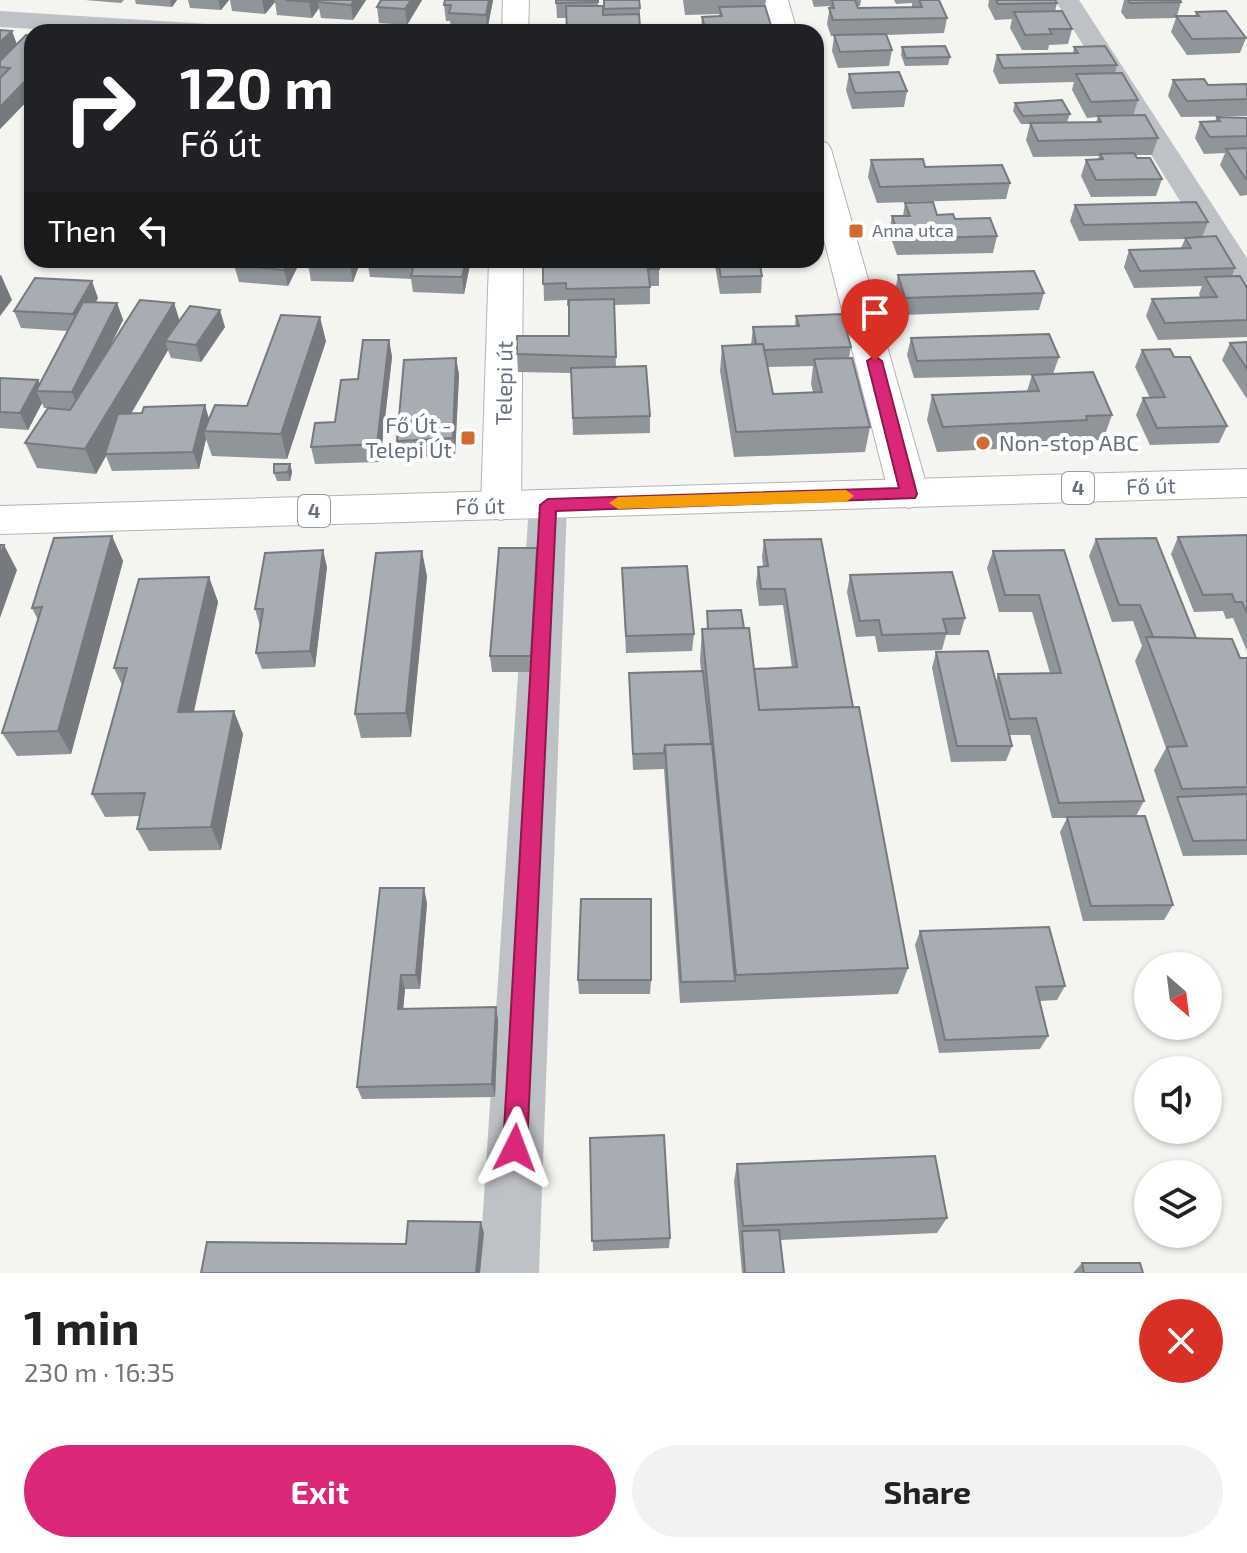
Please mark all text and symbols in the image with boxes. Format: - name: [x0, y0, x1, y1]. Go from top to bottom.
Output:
- text: 120 m: [180, 53, 334, 120]
- icon: right: [48, 56, 152, 160]
- text: Fő út: [180, 121, 262, 164]
- icon: left: [132, 208, 176, 252]
- text: Then: [48, 212, 116, 248]
- place label: Anna utca: [872, 219, 954, 241]
- marker: Anna utca: [847, 222, 865, 240]
- pin: [841, 279, 909, 361]
- icon: arrive: [853, 291, 897, 335]
- street label: Telepi út: [489, 340, 517, 425]
- place label: Fő Út - Telepi Út: [365, 411, 452, 462]
- marker: Fő Út - Telepi Út: [459, 429, 477, 447]
- place label: Non-stop ABC: [999, 429, 1139, 455]
- marker: Non-stop ABC: [974, 434, 992, 452]
- street label: Fő út: [1126, 471, 1176, 499]
- road number: 4: [1062, 472, 1094, 504]
- street label: Fő út: [455, 492, 505, 518]
- road number: 4: [298, 495, 330, 527]
- north arrow: [1134, 952, 1222, 1040]
- map controls: [1134, 952, 1222, 1248]
- button: sound: [1134, 1056, 1222, 1144]
- position arrow: [473, 1106, 557, 1190]
- button: layers: [1134, 1160, 1222, 1248]
- text: 1 min: [24, 1297, 140, 1355]
- button: close: [1139, 1299, 1223, 1383]
- text: 230 m · 16:35: [24, 1356, 175, 1387]
- button: Exit: [24, 1445, 616, 1537]
- button: Share: [632, 1445, 1223, 1537]

